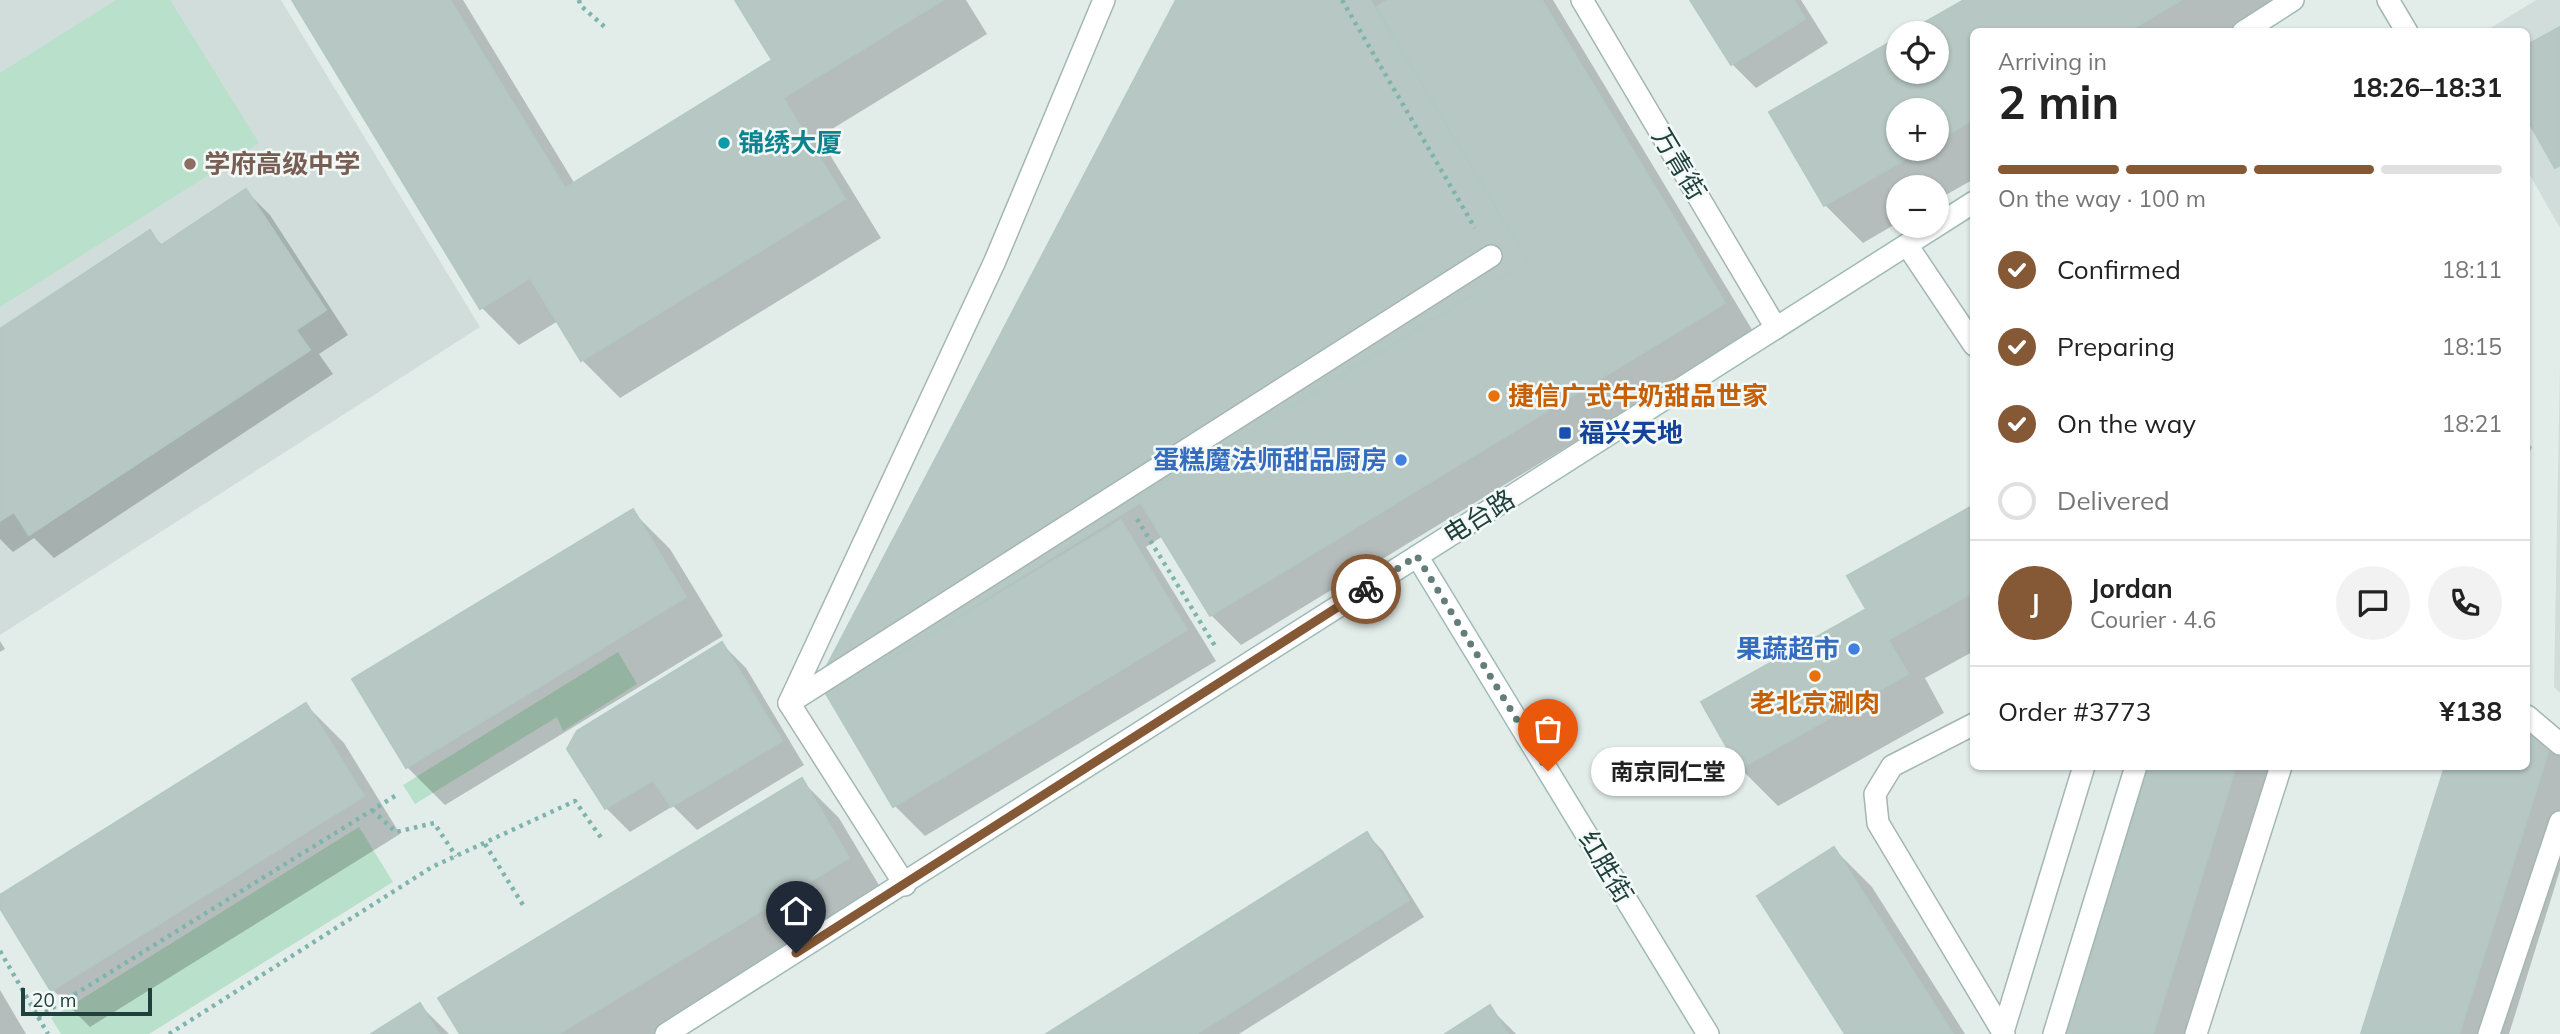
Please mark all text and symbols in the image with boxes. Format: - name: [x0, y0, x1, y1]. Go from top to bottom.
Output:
- map controls: [1886, 21, 1949, 238]
- button: locate: [1886, 21, 1949, 84]
- text: Arriving in: [1998, 47, 2107, 76]
- text: 18:26–18:31: [2351, 71, 2502, 104]
- text: 2 min: [1998, 73, 2119, 131]
- button: +: [1886, 98, 1949, 161]
- street label: 万青街: [1645, 122, 1714, 206]
- place label: 锦绣大厦: [738, 126, 842, 159]
- marker: 锦绣大厦: [716, 135, 732, 151]
- place label: 学府高级中学: [204, 147, 360, 180]
- marker: 学府高级中学: [182, 156, 198, 172]
- button: −: [1886, 175, 1949, 238]
- text: On the way · 100 m: [1998, 184, 2206, 213]
- icon: check: [1998, 251, 2036, 289]
- text: Confirmed: [2057, 253, 2181, 286]
- text: 18:11: [2442, 255, 2502, 284]
- icon: check: [1998, 328, 2036, 366]
- text: Preparing: [2057, 330, 2175, 363]
- text: 18:15: [2442, 332, 2502, 361]
- place label: 捷信广式牛奶甜品世家: [1508, 379, 1768, 412]
- marker: 捷信广式牛奶甜品世家: [1486, 388, 1502, 404]
- icon: check: [1998, 405, 2036, 443]
- text: On the way: [2057, 407, 2196, 440]
- text: 18:21: [2442, 409, 2502, 438]
- place label: 福兴天地: [1579, 416, 1683, 449]
- marker: 福兴天地: [1557, 425, 1573, 441]
- place label: 蛋糕魔法师甜品厨房: [1153, 443, 1387, 476]
- marker: 蛋糕魔法师甜品厨房: [1393, 452, 1409, 468]
- street label: 电台路: [1437, 482, 1521, 551]
- text: Delivered: [2057, 484, 2170, 517]
- courier: [1331, 554, 1401, 624]
- button: chat: [2336, 566, 2410, 640]
- button: phone: [2428, 566, 2502, 640]
- icon: bike: [1347, 570, 1385, 608]
- text: Jordan: [2090, 572, 2173, 605]
- text: J: [2030, 587, 2040, 620]
- text: Courier · 4.6: [2090, 605, 2216, 634]
- place label: 果蔬超市: [1736, 632, 1840, 665]
- marker: 果蔬超市: [1846, 641, 1862, 657]
- marker: 老北京涮肉: [1807, 668, 1823, 684]
- place label: 老北京涮肉: [1750, 686, 1880, 719]
- text: Order #3773: [1998, 695, 2151, 728]
- text: ¥138: [2440, 695, 2502, 728]
- pin: [1518, 699, 1578, 771]
- icon: bag: [1529, 710, 1567, 748]
- callout: 南京同仁堂: [1590, 746, 1744, 796]
- text: 南京同仁堂: [1611, 757, 1726, 786]
- street label: 红胜街: [1572, 825, 1641, 909]
- pin: [766, 881, 826, 953]
- icon: home: [777, 892, 815, 930]
- scale bar: [21, 985, 152, 1017]
- text: 20 m: [32, 988, 76, 1012]

